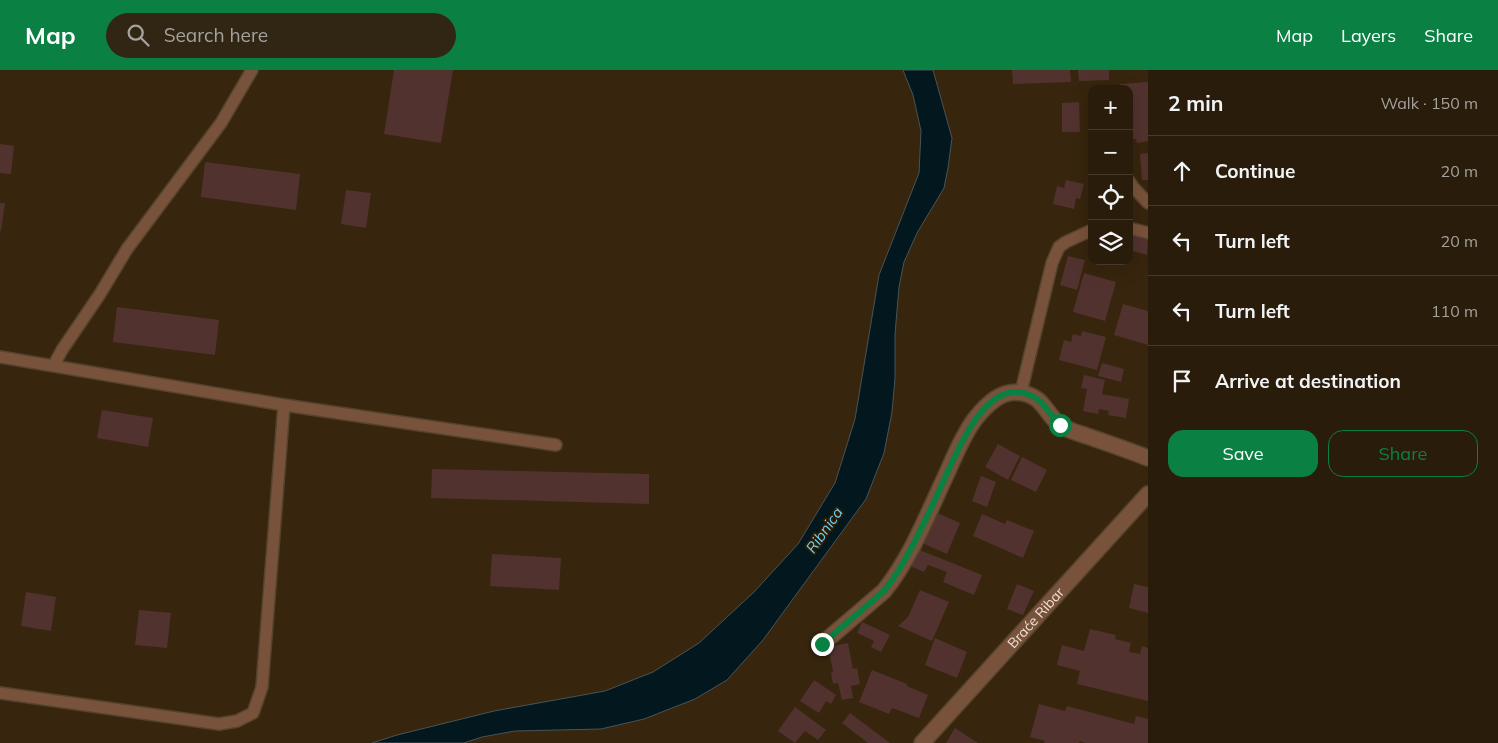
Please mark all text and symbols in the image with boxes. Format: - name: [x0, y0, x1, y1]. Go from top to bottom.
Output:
- search box: [106, 13, 456, 58]
- text: Map: [25, 20, 76, 50]
- icon: search: [124, 21, 152, 49]
- text: Search here: [164, 23, 268, 47]
- text: Map: [1276, 24, 1313, 47]
- text: Layers: [1341, 24, 1396, 47]
- text: Share: [1424, 24, 1473, 47]
- map controls: [1088, 85, 1133, 265]
- button: +: [1088, 85, 1133, 130]
- text: 2 min: [1168, 90, 1223, 116]
- text: Walk · 150 m: [1380, 93, 1478, 113]
- button: −: [1088, 130, 1133, 175]
- icon: ahead: [1168, 157, 1196, 185]
- text: Continue: [1215, 159, 1295, 183]
- text: 20 m: [1441, 161, 1478, 181]
- button: locate: [1088, 175, 1133, 220]
- button: layers: [1088, 220, 1133, 265]
- icon: left: [1168, 227, 1196, 255]
- text: Turn left: [1215, 229, 1290, 253]
- text: 20 m: [1441, 231, 1478, 251]
- icon: left: [1168, 297, 1196, 325]
- text: Turn left: [1215, 299, 1290, 323]
- text: 110 m: [1431, 301, 1478, 321]
- icon: arrive: [1168, 367, 1196, 395]
- text: Arrive at destination: [1215, 369, 1401, 393]
- route start: [1049, 414, 1072, 437]
- button: Save: [1168, 430, 1318, 477]
- button: Share: [1328, 430, 1478, 477]
- water label: Ribnica: [801, 503, 847, 557]
- street label: Braće Ribar: [1003, 583, 1068, 652]
- route end: [811, 633, 834, 656]

